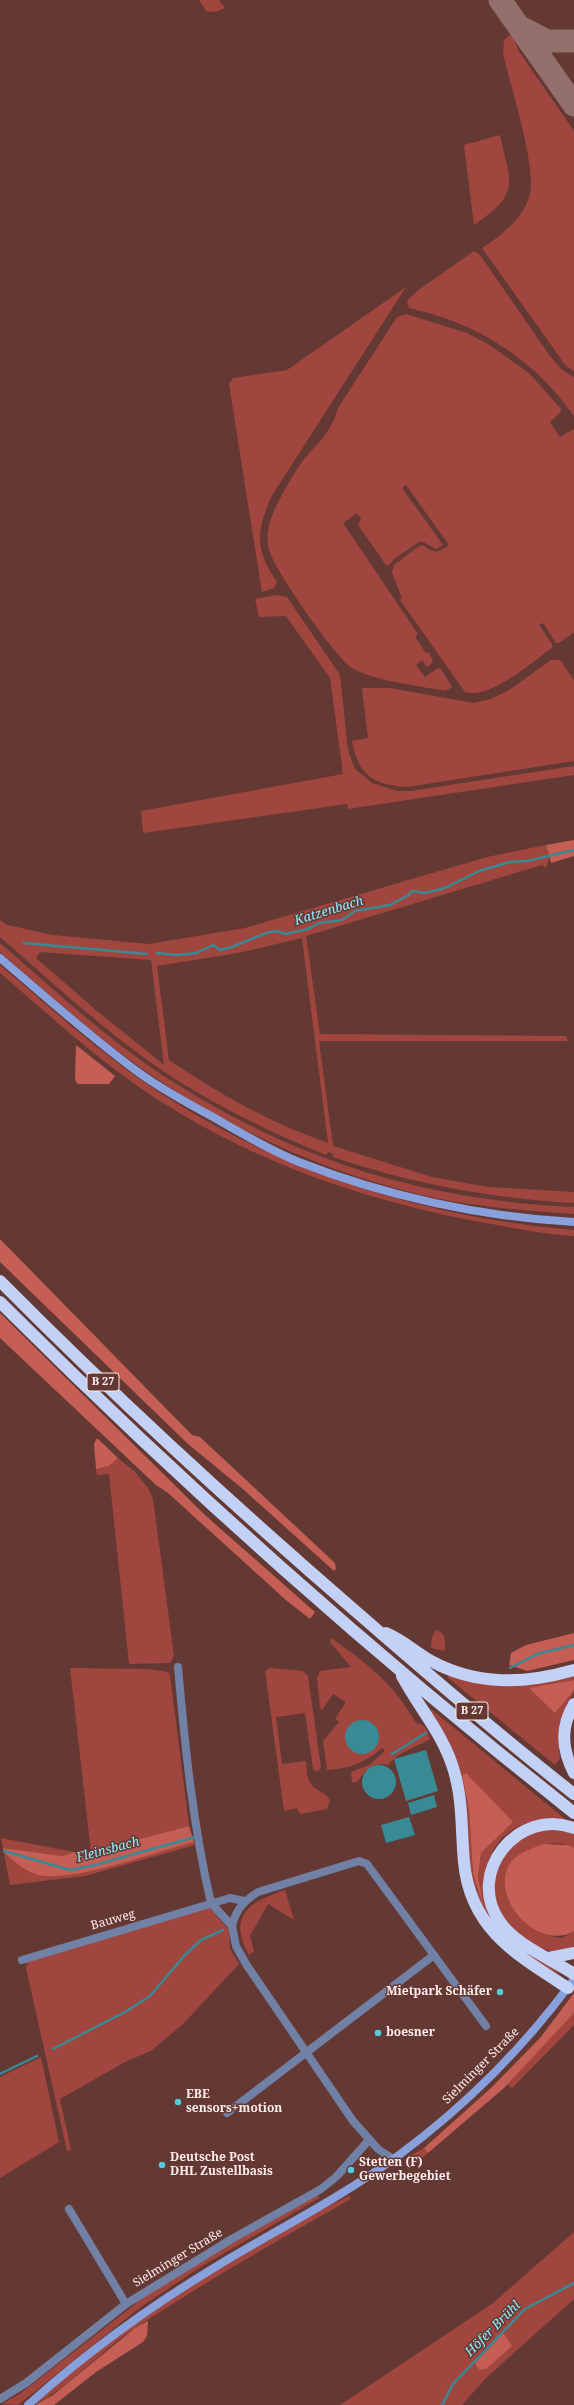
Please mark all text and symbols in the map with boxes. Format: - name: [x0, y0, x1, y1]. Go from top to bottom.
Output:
- water label: Katzenbach: [293, 893, 365, 929]
- road number: B 27: [87, 1373, 119, 1391]
- road number: B 27: [456, 1702, 488, 1720]
- water label: Fleinsbach: [75, 1834, 141, 1866]
- street label: Bauweg: [89, 1907, 137, 1933]
- place label: Mietpark Schäfer: [386, 1985, 492, 1999]
- marker: Mietpark Schäfer: [495, 1987, 505, 1997]
- street label: Sielminger Straße: [440, 2025, 522, 2107]
- place label: boesner: [386, 2026, 435, 2040]
- marker: boesner: [373, 2028, 383, 2038]
- place label: EBE sensors+motion: [186, 2088, 282, 2116]
- marker: EBE sensors+motion: [173, 2097, 183, 2107]
- place label: Deutsche Post DHL Zustellbasis: [170, 2151, 273, 2179]
- place label: Stetten (F) Gewerbegebiet: [359, 2156, 450, 2184]
- marker: Deutsche Post DHL Zustellbasis: [157, 2160, 167, 2170]
- marker: Stetten (F) Gewerbegebiet: [346, 2165, 356, 2175]
- street label: Sielminger Straße: [130, 2226, 226, 2290]
- water label: Höfer Brühl: [462, 2298, 524, 2360]

